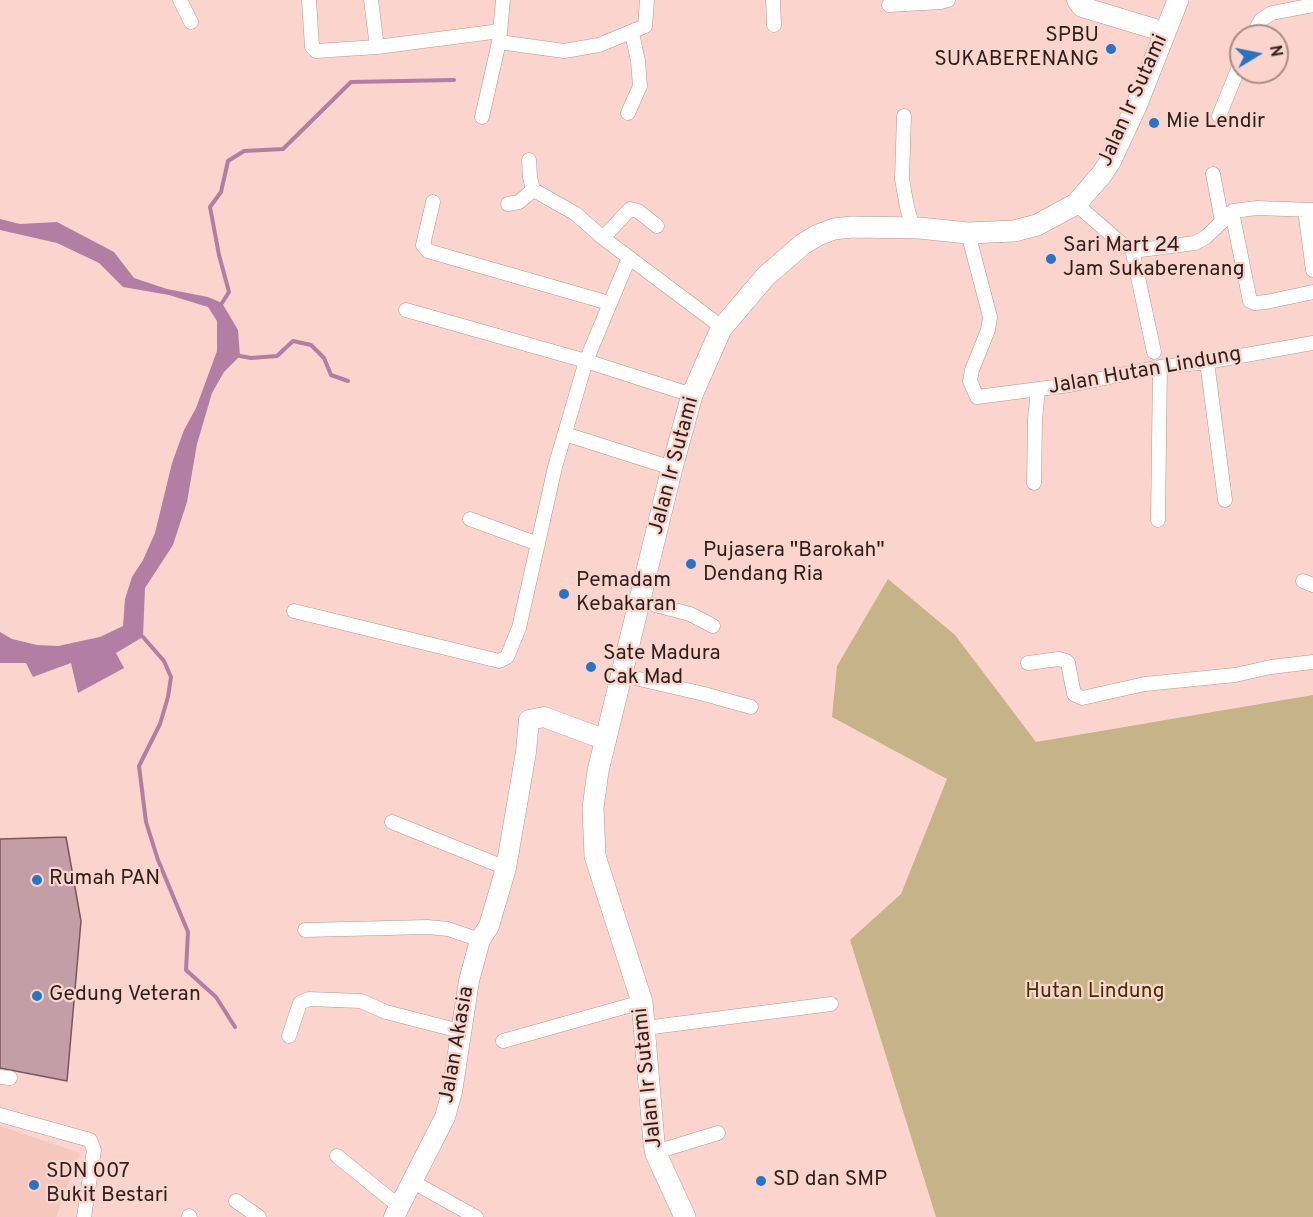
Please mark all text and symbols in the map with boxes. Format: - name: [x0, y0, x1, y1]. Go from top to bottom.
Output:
- place label: SPBU SUKABERENANG: [934, 24, 1099, 74]
- north arrow: [1229, 24, 1289, 84]
- street label: Jalan Ir Sutami: [1094, 31, 1174, 171]
- marker: SPBU SUKABERENANG: [1104, 42, 1118, 56]
- text: N: [1264, 44, 1286, 59]
- place label: Mie Lendir: [1166, 110, 1265, 136]
- marker: Mie Lendir: [1147, 116, 1161, 130]
- place label: Sari Mart 24 Jam Sukaberenang: [1063, 234, 1245, 284]
- marker: Sari Mart 24 Jam Sukaberenang: [1044, 252, 1058, 266]
- street label: Jalan Hutan Lindung: [1047, 343, 1243, 401]
- street label: Jalan Ir Sutami: [644, 394, 706, 538]
- place label: Pujasera "Barokah" Dendang Ria: [703, 539, 885, 589]
- marker: Pujasera "Barokah" Dendang Ria: [684, 557, 698, 571]
- place label: Pemadam Kebakaran: [576, 569, 677, 619]
- marker: Pemadam Kebakaran: [557, 587, 571, 601]
- place label: Sate Madura Cak Mad: [603, 642, 720, 692]
- marker: Sate Madura Cak Mad: [584, 660, 598, 674]
- place label: Rumah PAN: [49, 867, 160, 893]
- marker: Rumah PAN: [30, 873, 44, 887]
- park label: Hutan Lindung: [1025, 980, 1165, 1006]
- place label: Gedung Veteran: [49, 983, 201, 1009]
- street label: Jalan Akasia: [435, 985, 481, 1105]
- marker: Gedung Veteran: [30, 989, 44, 1003]
- street label: Jalan Ir Sutami: [629, 1006, 669, 1150]
- place label: SDN 007 Bukit Bestari: [46, 1160, 168, 1210]
- place label: SD dan SMP: [773, 1168, 887, 1194]
- marker: SD dan SMP: [754, 1174, 768, 1188]
- marker: SDN 007 Bukit Bestari: [27, 1178, 41, 1192]

